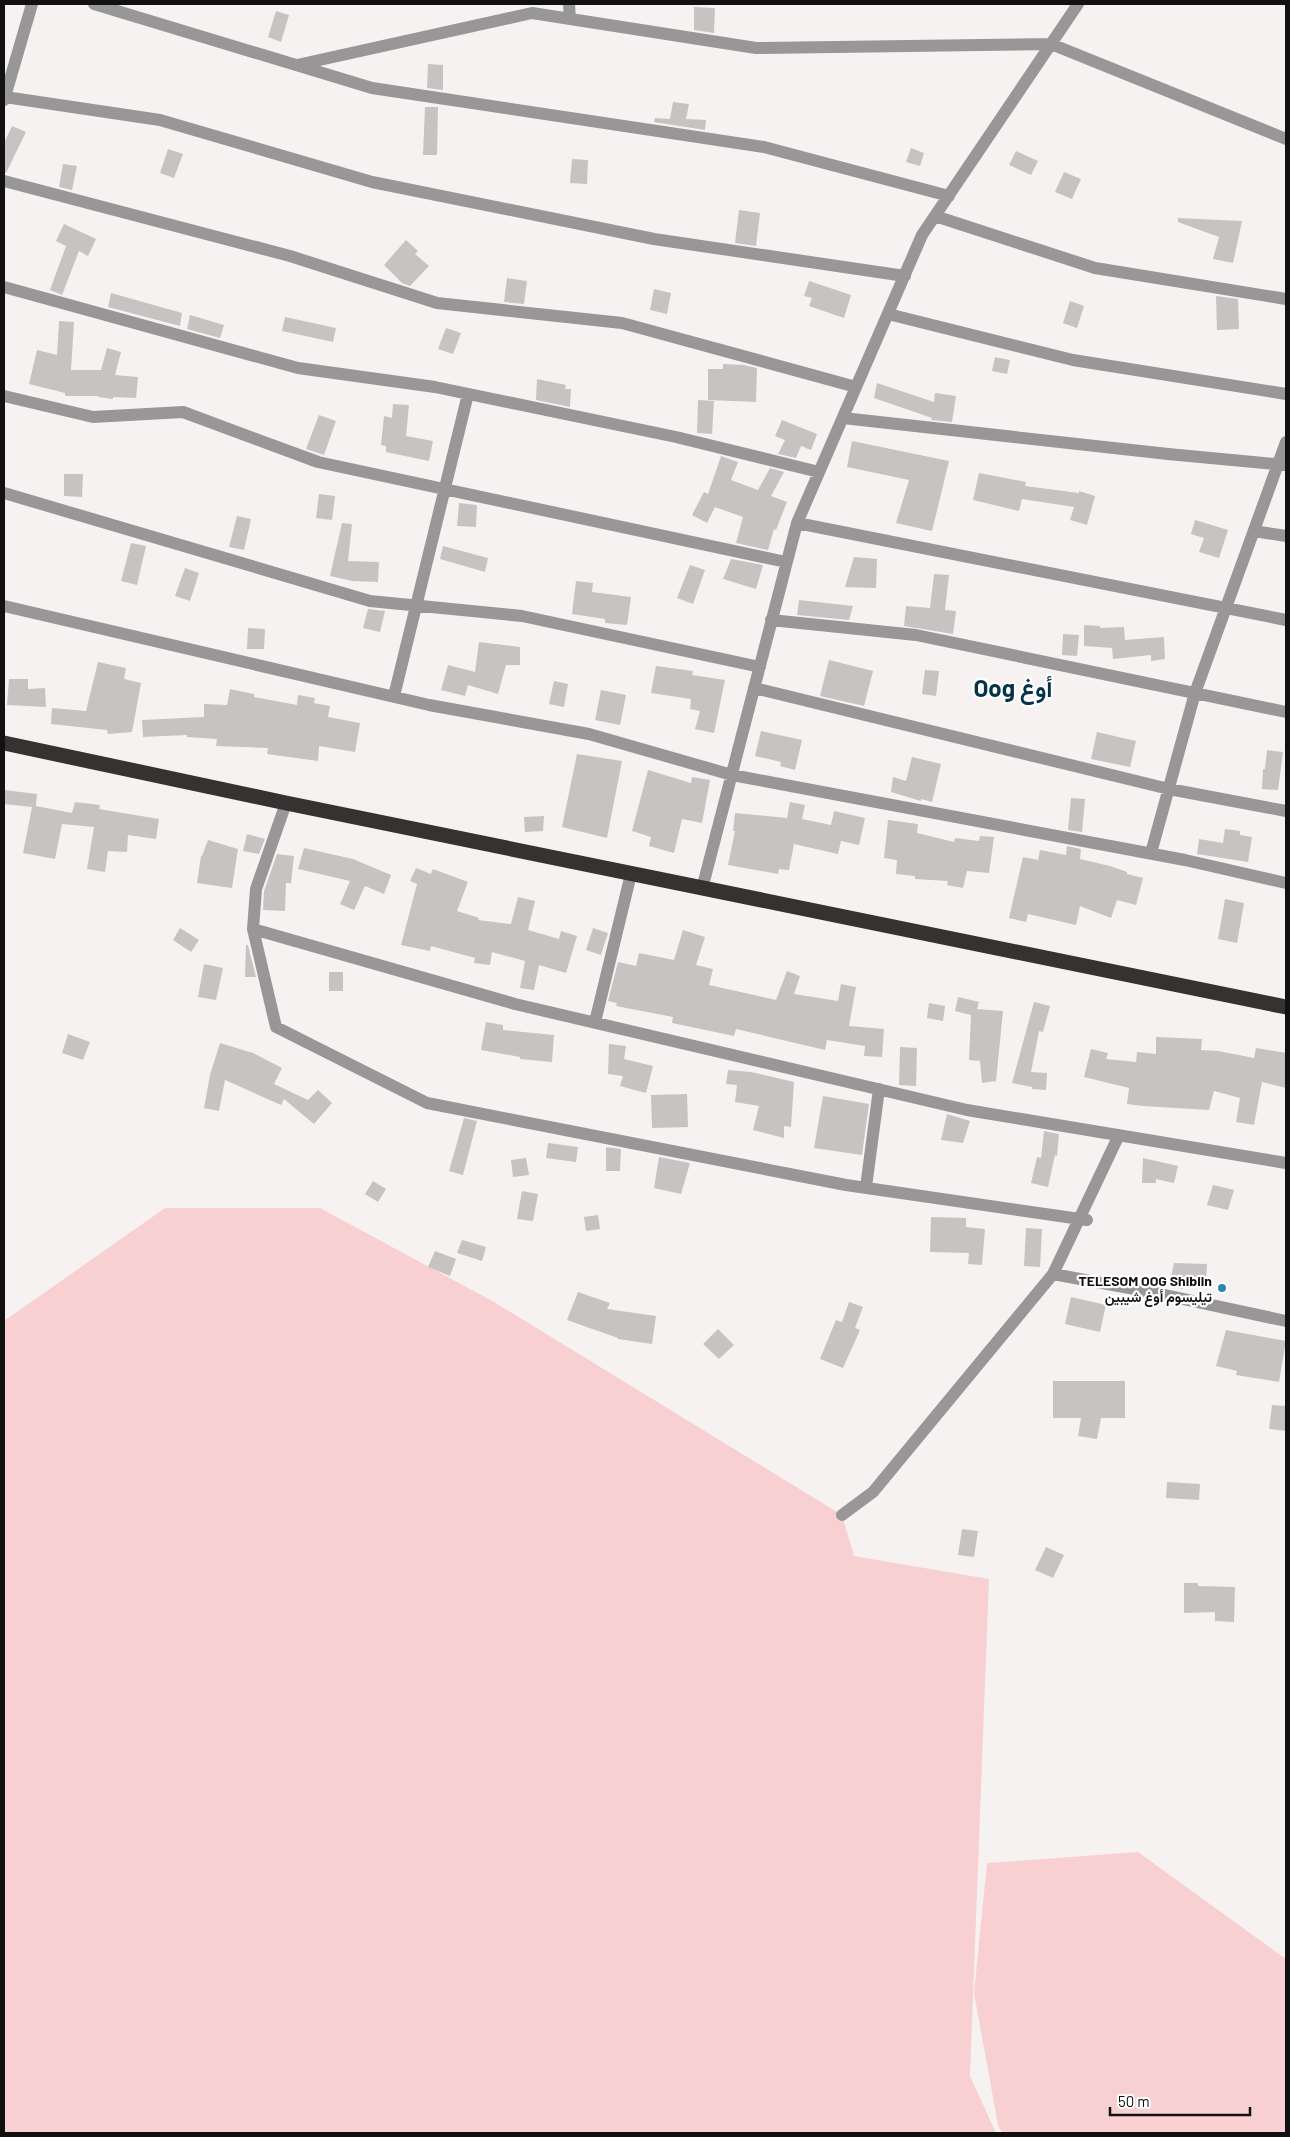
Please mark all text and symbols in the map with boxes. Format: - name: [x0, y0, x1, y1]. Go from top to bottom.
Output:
- district label: Oog أوغ: [973, 673, 1053, 705]
- place label: TELESOM OOG Shibiin تيليسوم أوغ شيبين: [1079, 1272, 1213, 1307]
- marker: TELESOM OOG Shibiin تيليسوم أوغ شيبين: [1216, 1282, 1228, 1294]
- scale bar: [1110, 2084, 1250, 2116]
- text: 50 m: [1118, 2092, 1150, 2110]

